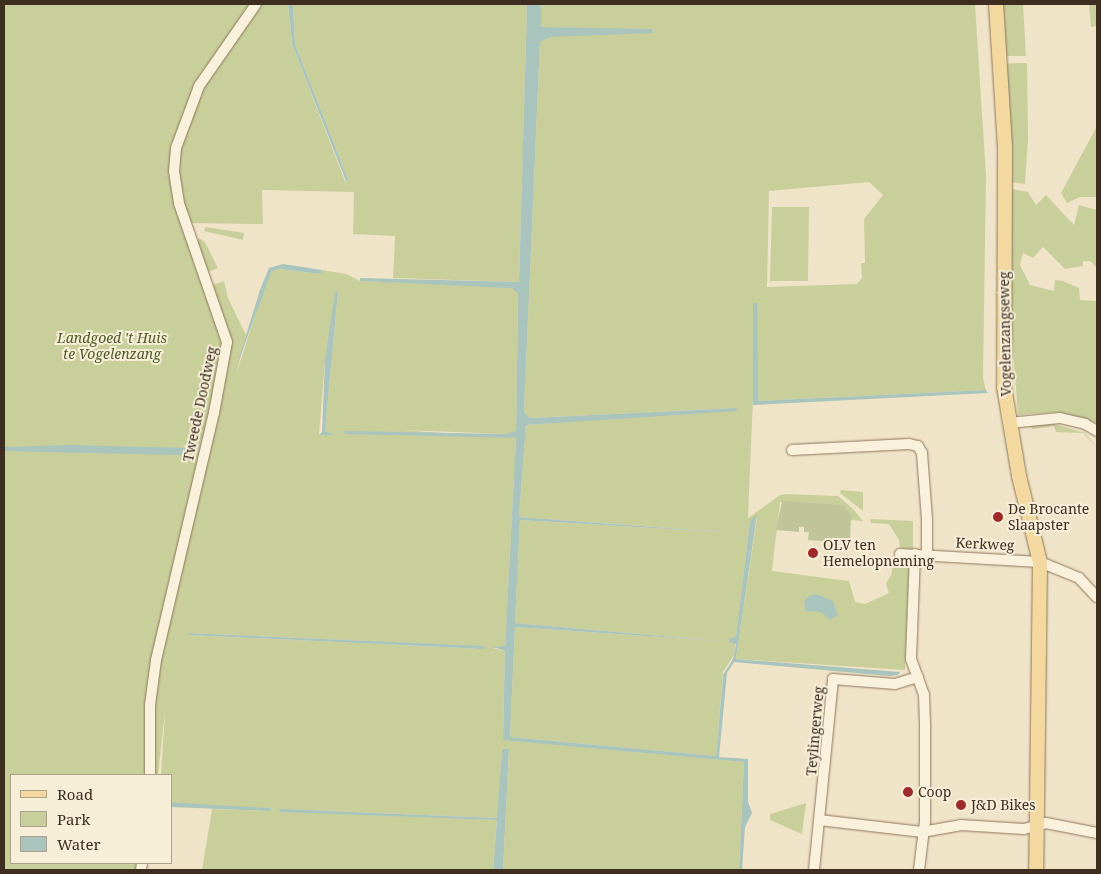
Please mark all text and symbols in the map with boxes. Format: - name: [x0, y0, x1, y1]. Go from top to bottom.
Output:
- street label: Vogelenzangseweg: [996, 271, 1014, 397]
- park label: Landgoed 't Huis te Vogelenzang: [57, 330, 167, 362]
- street label: Tweede Doodweg: [180, 345, 220, 463]
- place label: De Brocante Slaapster: [1008, 501, 1089, 534]
- marker: De Brocante Slaapster: [992, 511, 1004, 523]
- street label: Kerkweg: [955, 534, 1015, 554]
- place label: OLV ten Hemelopneming: [823, 537, 934, 570]
- marker: OLV ten Hemelopneming: [807, 547, 819, 559]
- street label: Teylingerweg: [803, 686, 827, 776]
- legend: [10, 774, 172, 864]
- text: Road: [57, 784, 93, 804]
- place label: Coop: [918, 784, 951, 800]
- marker: Coop: [902, 786, 914, 798]
- place label: J&D Bikes: [971, 797, 1036, 813]
- marker: J&D Bikes: [955, 799, 967, 811]
- text: Park: [57, 809, 90, 829]
- text: Water: [57, 834, 100, 854]

